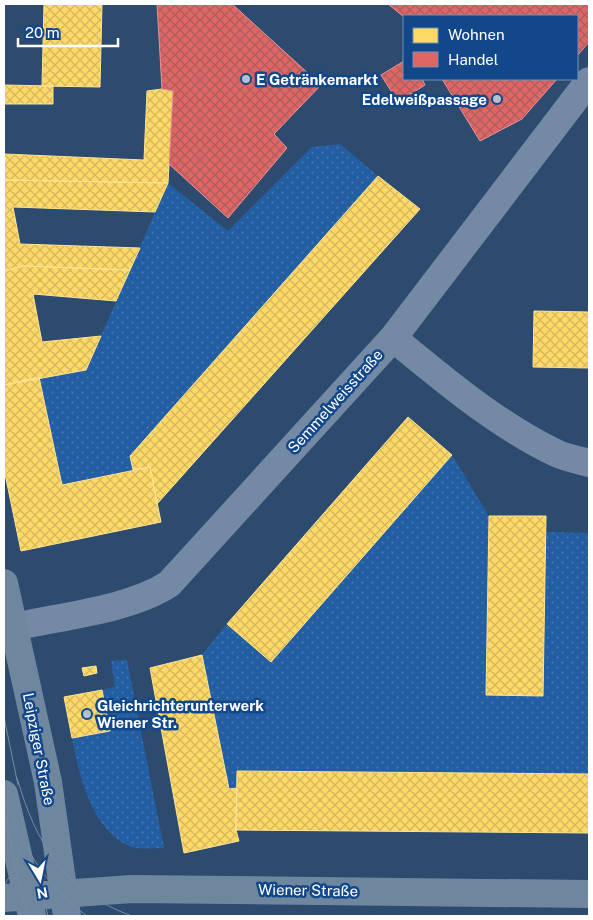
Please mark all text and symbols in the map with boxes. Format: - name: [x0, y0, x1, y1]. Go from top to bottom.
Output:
- scale bar: [18, 15, 118, 47]
- legend: [403, 15, 578, 80]
- text: 20 m: [25, 24, 60, 41]
- text: Wohnen: [448, 26, 505, 43]
- text: Handel: [448, 51, 498, 68]
- place label: E Getränkemarkt: [256, 71, 378, 88]
- marker: E Getränkemarkt: [240, 73, 252, 85]
- place label: Edelweißpassage: [362, 91, 487, 108]
- marker: Edelweißpassage: [491, 93, 503, 105]
- street label: Semmelweisstraße: [284, 346, 386, 456]
- street label: Leipziger Straße: [20, 691, 58, 807]
- place label: Gleichrichterunterwerk Wiener Str.: [97, 697, 264, 731]
- marker: Gleichrichterunterwerk Wiener Str.: [81, 708, 93, 720]
- north arrow: [15, 855, 65, 905]
- street label: Wiener Straße: [258, 881, 358, 899]
- text: N: [35, 884, 49, 902]

